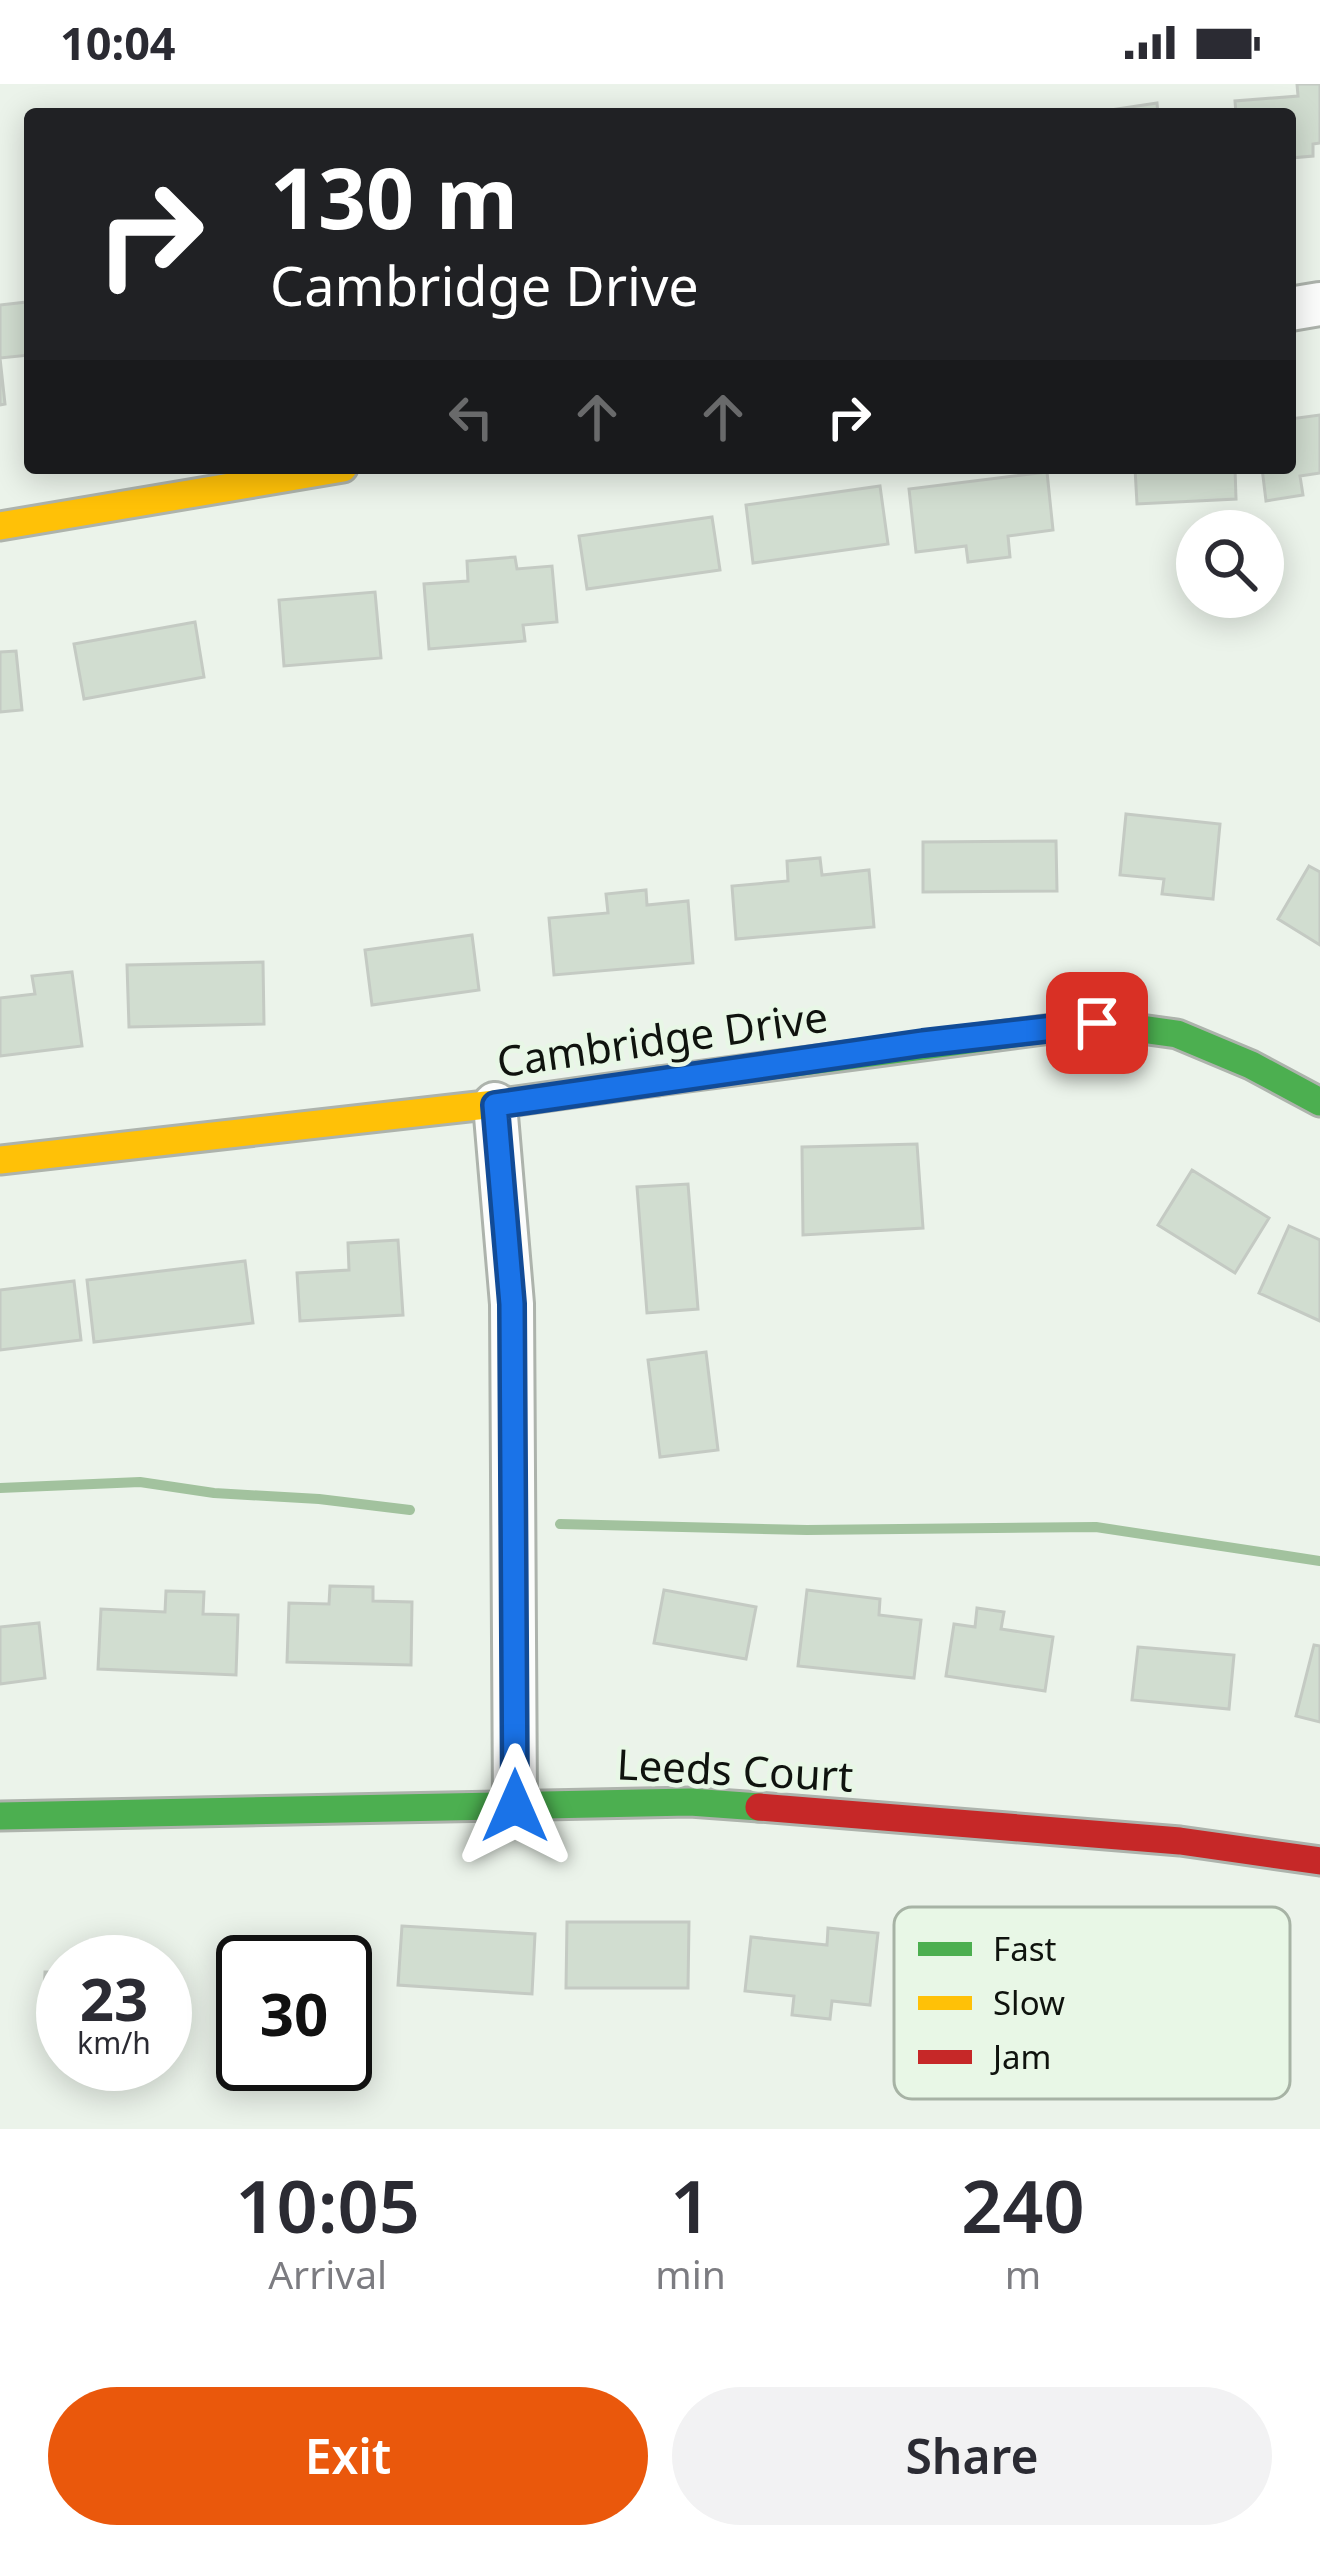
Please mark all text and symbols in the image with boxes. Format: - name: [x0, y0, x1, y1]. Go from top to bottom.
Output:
- text: 10:04: [60, 12, 176, 73]
- text: 130 m: [270, 139, 518, 254]
- icon: right: [72, 156, 228, 312]
- text: Cambridge Drive: [270, 248, 699, 322]
- icon: left: [438, 384, 504, 450]
- icon: ahead: [564, 384, 630, 450]
- icon: ahead: [690, 384, 756, 450]
- icon: right: [816, 384, 882, 450]
- map controls: [1176, 510, 1284, 618]
- button: search: [1176, 510, 1284, 618]
- pin: [1046, 972, 1148, 1074]
- street label: Cambridge Drive: [493, 987, 831, 1089]
- icon: arrive: [1064, 990, 1130, 1056]
- street label: Leeds Court: [615, 1734, 855, 1804]
- position arrow: [452, 1743, 578, 1869]
- legend: [894, 1907, 1290, 2099]
- text: Fast: [993, 1926, 1056, 1971]
- speed limit sign: 30: [216, 1935, 372, 2091]
- text: 23: [80, 1957, 148, 2039]
- text: Slow: [993, 1980, 1065, 2025]
- text: km/h: [77, 2022, 151, 2063]
- text: Jam: [990, 2034, 1051, 2079]
- text: 10:05: [235, 2156, 420, 2254]
- text: 1: [670, 2156, 711, 2254]
- text: 240: [961, 2156, 1085, 2254]
- text: Arrival: [268, 2247, 387, 2300]
- text: min: [655, 2247, 726, 2300]
- text: m: [1005, 2247, 1041, 2300]
- button: Exit: [48, 2387, 648, 2525]
- button: Share: [672, 2387, 1272, 2525]

